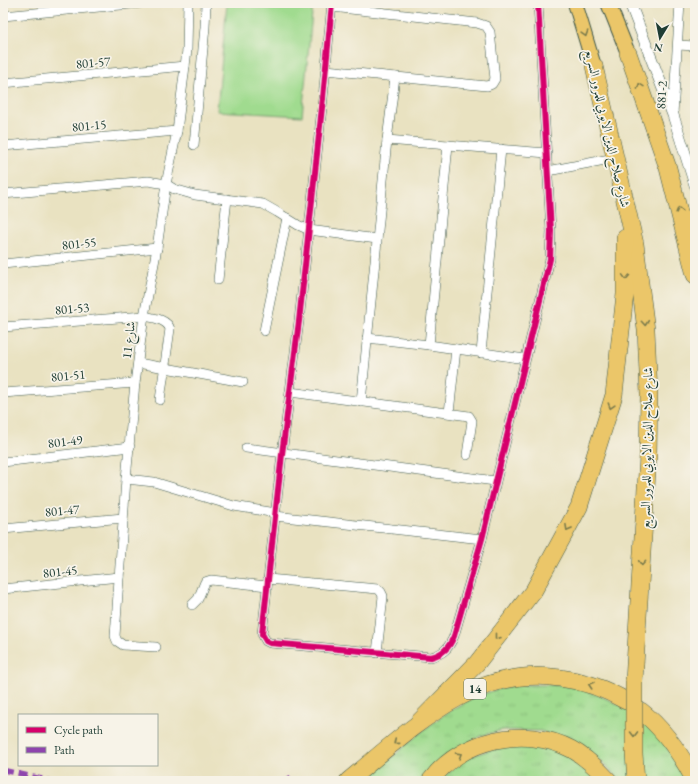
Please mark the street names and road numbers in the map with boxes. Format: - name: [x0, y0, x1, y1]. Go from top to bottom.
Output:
- street label: شارع صلاح الدين الايوبي للمرور السريع: [577, 47, 634, 210]
- street label: 801-57: [75, 52, 112, 72]
- street label: 881-2: [652, 79, 671, 110]
- street label: 801-15: [71, 116, 107, 135]
- street label: 801-55: [61, 233, 97, 254]
- street label: 801-53: [54, 299, 90, 318]
- street label: شارع 11: [118, 320, 142, 360]
- street label: 801-51: [50, 366, 86, 385]
- street label: شارع صلاح الدين الايوبي للمرور السريع: [637, 367, 660, 529]
- street label: 801-49: [47, 431, 84, 452]
- street label: 801-47: [44, 500, 81, 520]
- street label: 801-45: [42, 561, 78, 582]
- road number: 14: [464, 679, 486, 699]

